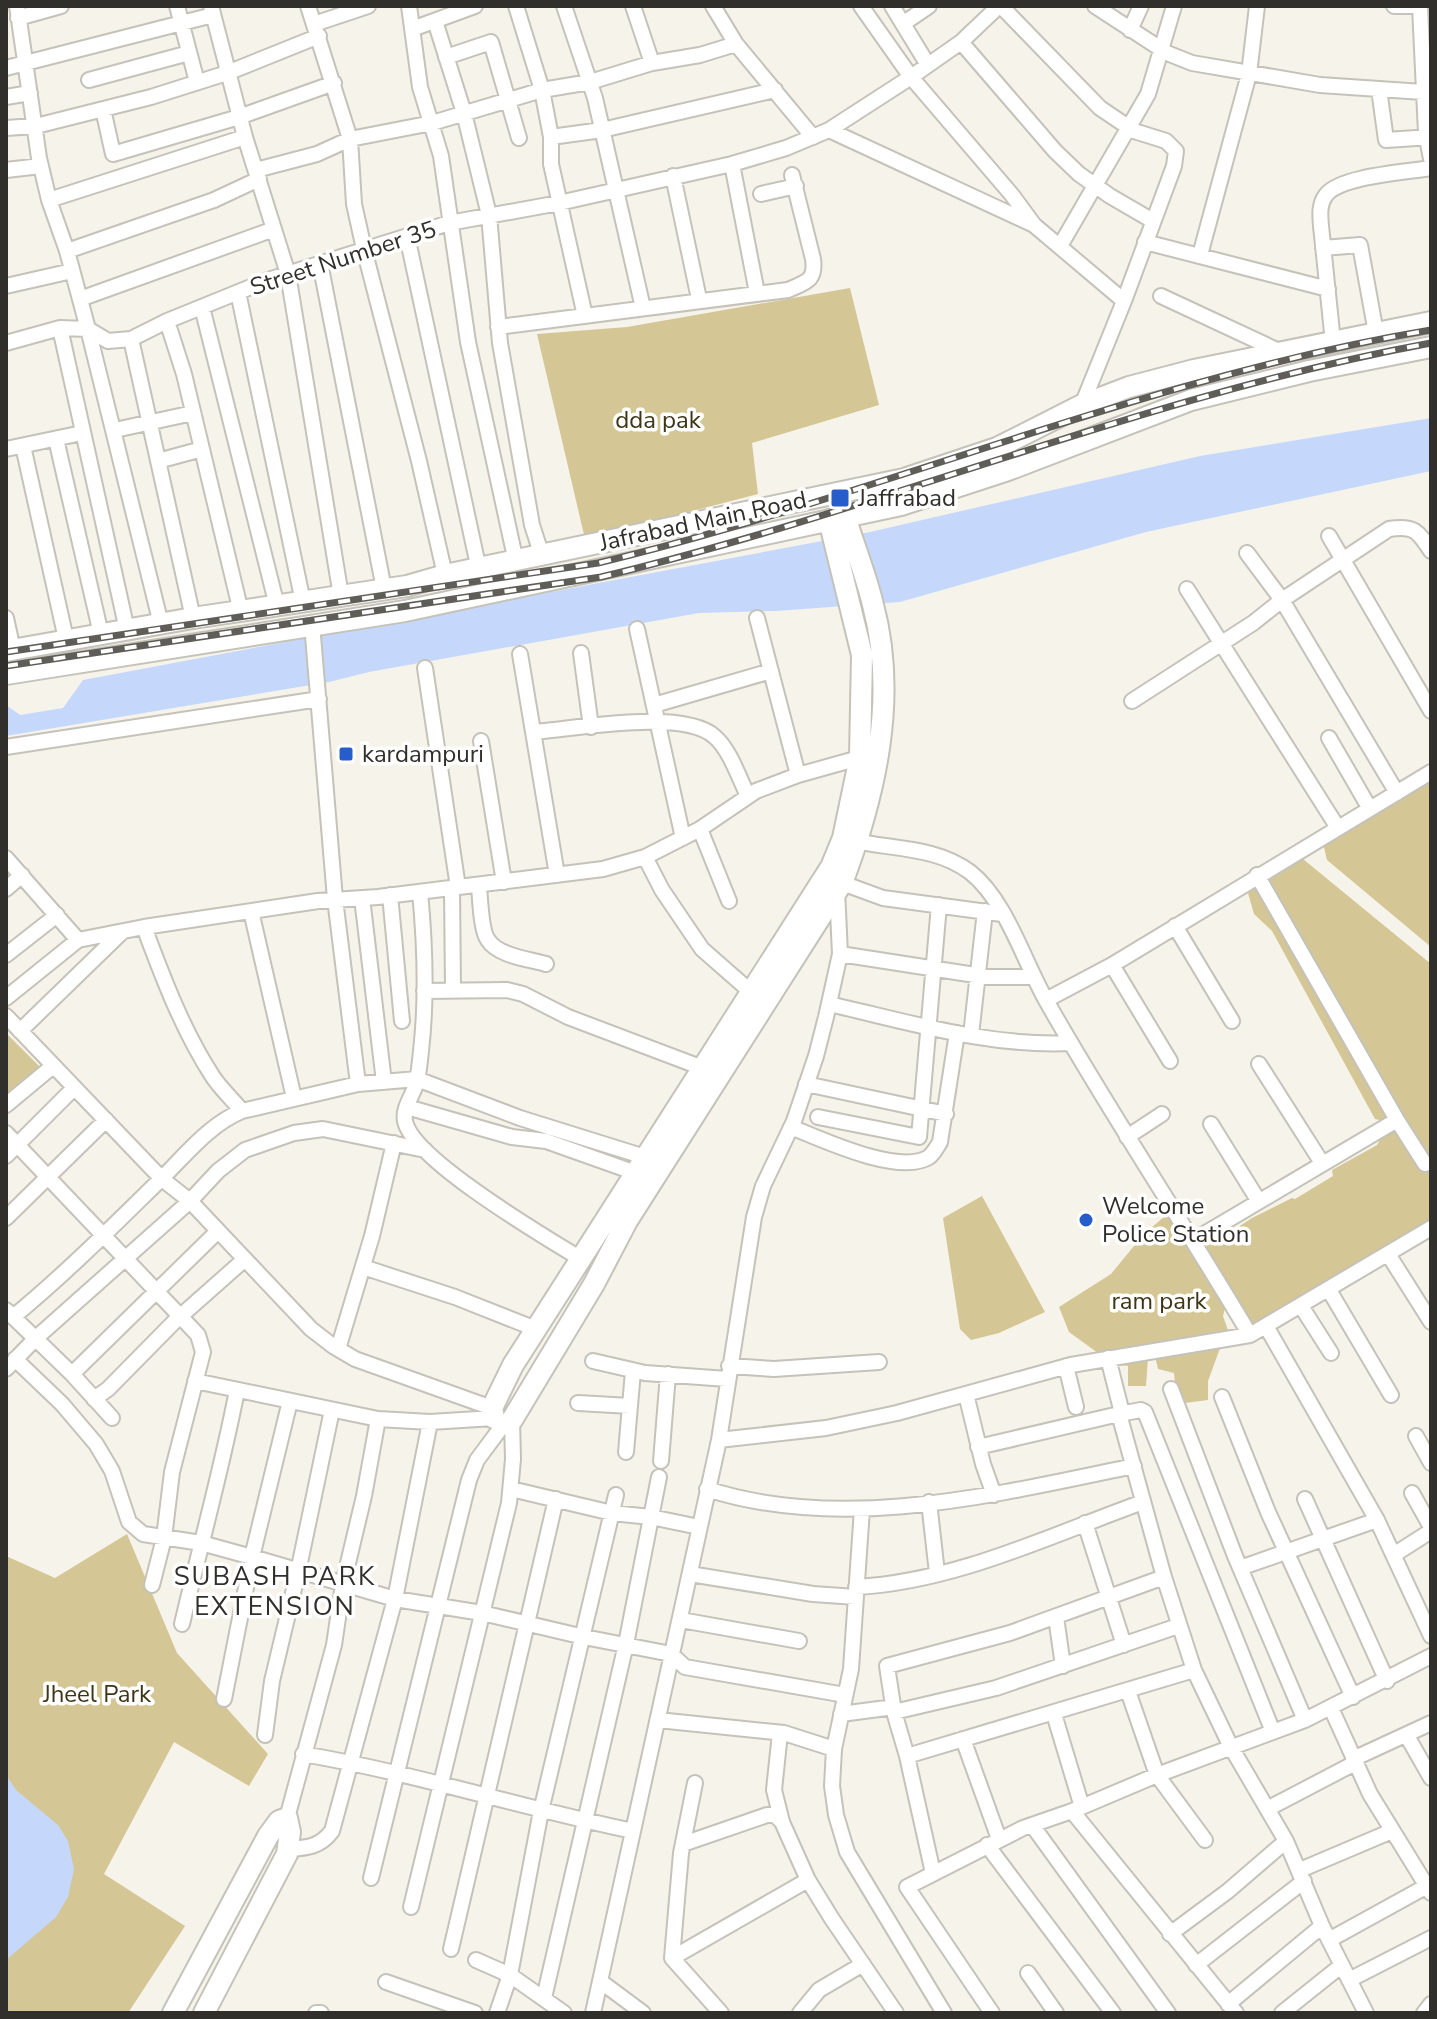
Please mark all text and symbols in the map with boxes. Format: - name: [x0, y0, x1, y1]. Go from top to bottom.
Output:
- street label: Street Number 35: [246, 213, 440, 303]
- park label: dda pak: [615, 404, 702, 436]
- place label: Jaffrabad: [857, 482, 956, 514]
- street label: Jafrabad Main Road: [596, 483, 810, 559]
- marker: Jaffrabad: [829, 487, 851, 509]
- place label: kardampuri: [362, 738, 484, 770]
- marker: kardampuri: [337, 745, 355, 763]
- place label: Welcome Police Station: [1102, 1190, 1249, 1250]
- marker: Welcome Police Station: [1077, 1211, 1095, 1229]
- park label: ram park: [1111, 1285, 1208, 1317]
- district label: SUBASH PARK EXTENSION: [174, 1559, 376, 1624]
- park label: Jheel Park: [42, 1678, 152, 1710]

